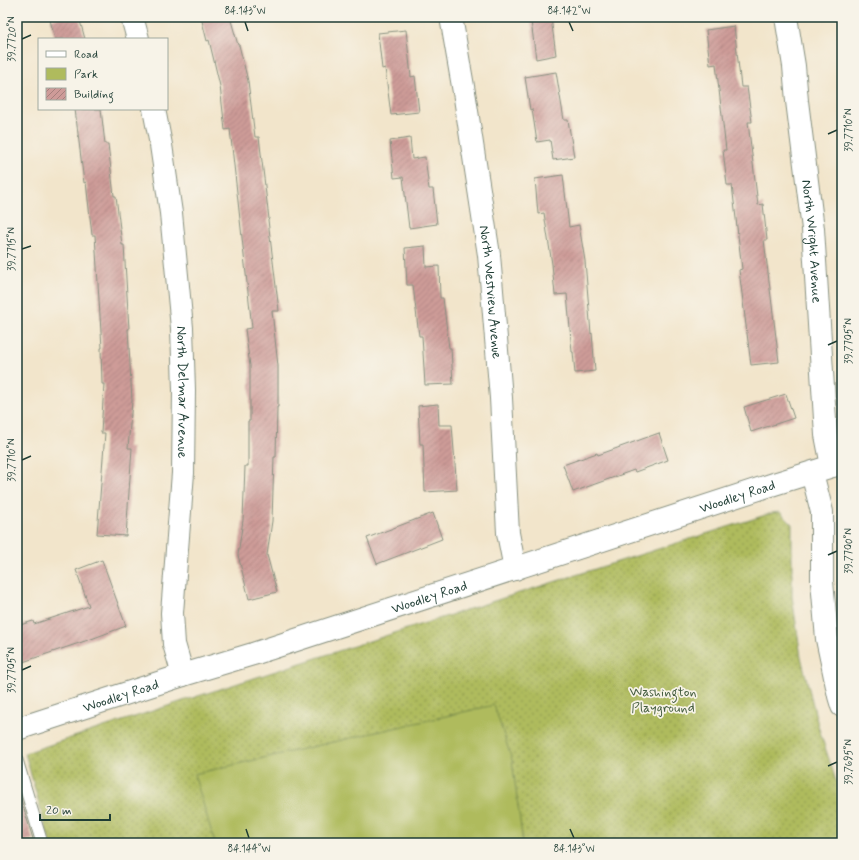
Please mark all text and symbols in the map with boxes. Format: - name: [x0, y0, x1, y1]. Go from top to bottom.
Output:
- text: 84.143°W: [224, 4, 266, 18]
- text: 84.142°W: [547, 4, 591, 18]
- text: 39.7720°N: [5, 16, 19, 62]
- legend: [38, 38, 168, 110]
- text: Road: [74, 47, 98, 63]
- text: Park: [74, 67, 98, 83]
- text: Building: [74, 87, 114, 104]
- text: 39.7710°N: [842, 108, 856, 152]
- street label: North Wright Avenue: [797, 179, 826, 304]
- street label: North Westview Avenue: [475, 224, 506, 360]
- text: 39.7715°N: [5, 227, 19, 271]
- text: 39.7705°N: [842, 318, 856, 364]
- street label: North Delmar Avenue: [172, 326, 192, 459]
- text: 39.7710°N: [5, 438, 19, 482]
- street label: Woodley Road: [697, 476, 778, 518]
- text: 39.7700°N: [842, 528, 856, 574]
- street label: Woodley Road: [389, 577, 470, 618]
- text: 39.7705°N: [5, 647, 19, 693]
- street label: Woodley Road: [81, 675, 161, 717]
- park label: Washington Playground: [629, 683, 697, 717]
- text: 39.7695°N: [842, 739, 856, 785]
- scale bar: [40, 796, 110, 822]
- text: 20 m: [46, 803, 72, 819]
- text: 84.144°W: [228, 842, 270, 856]
- text: 84.143°W: [553, 842, 595, 856]

